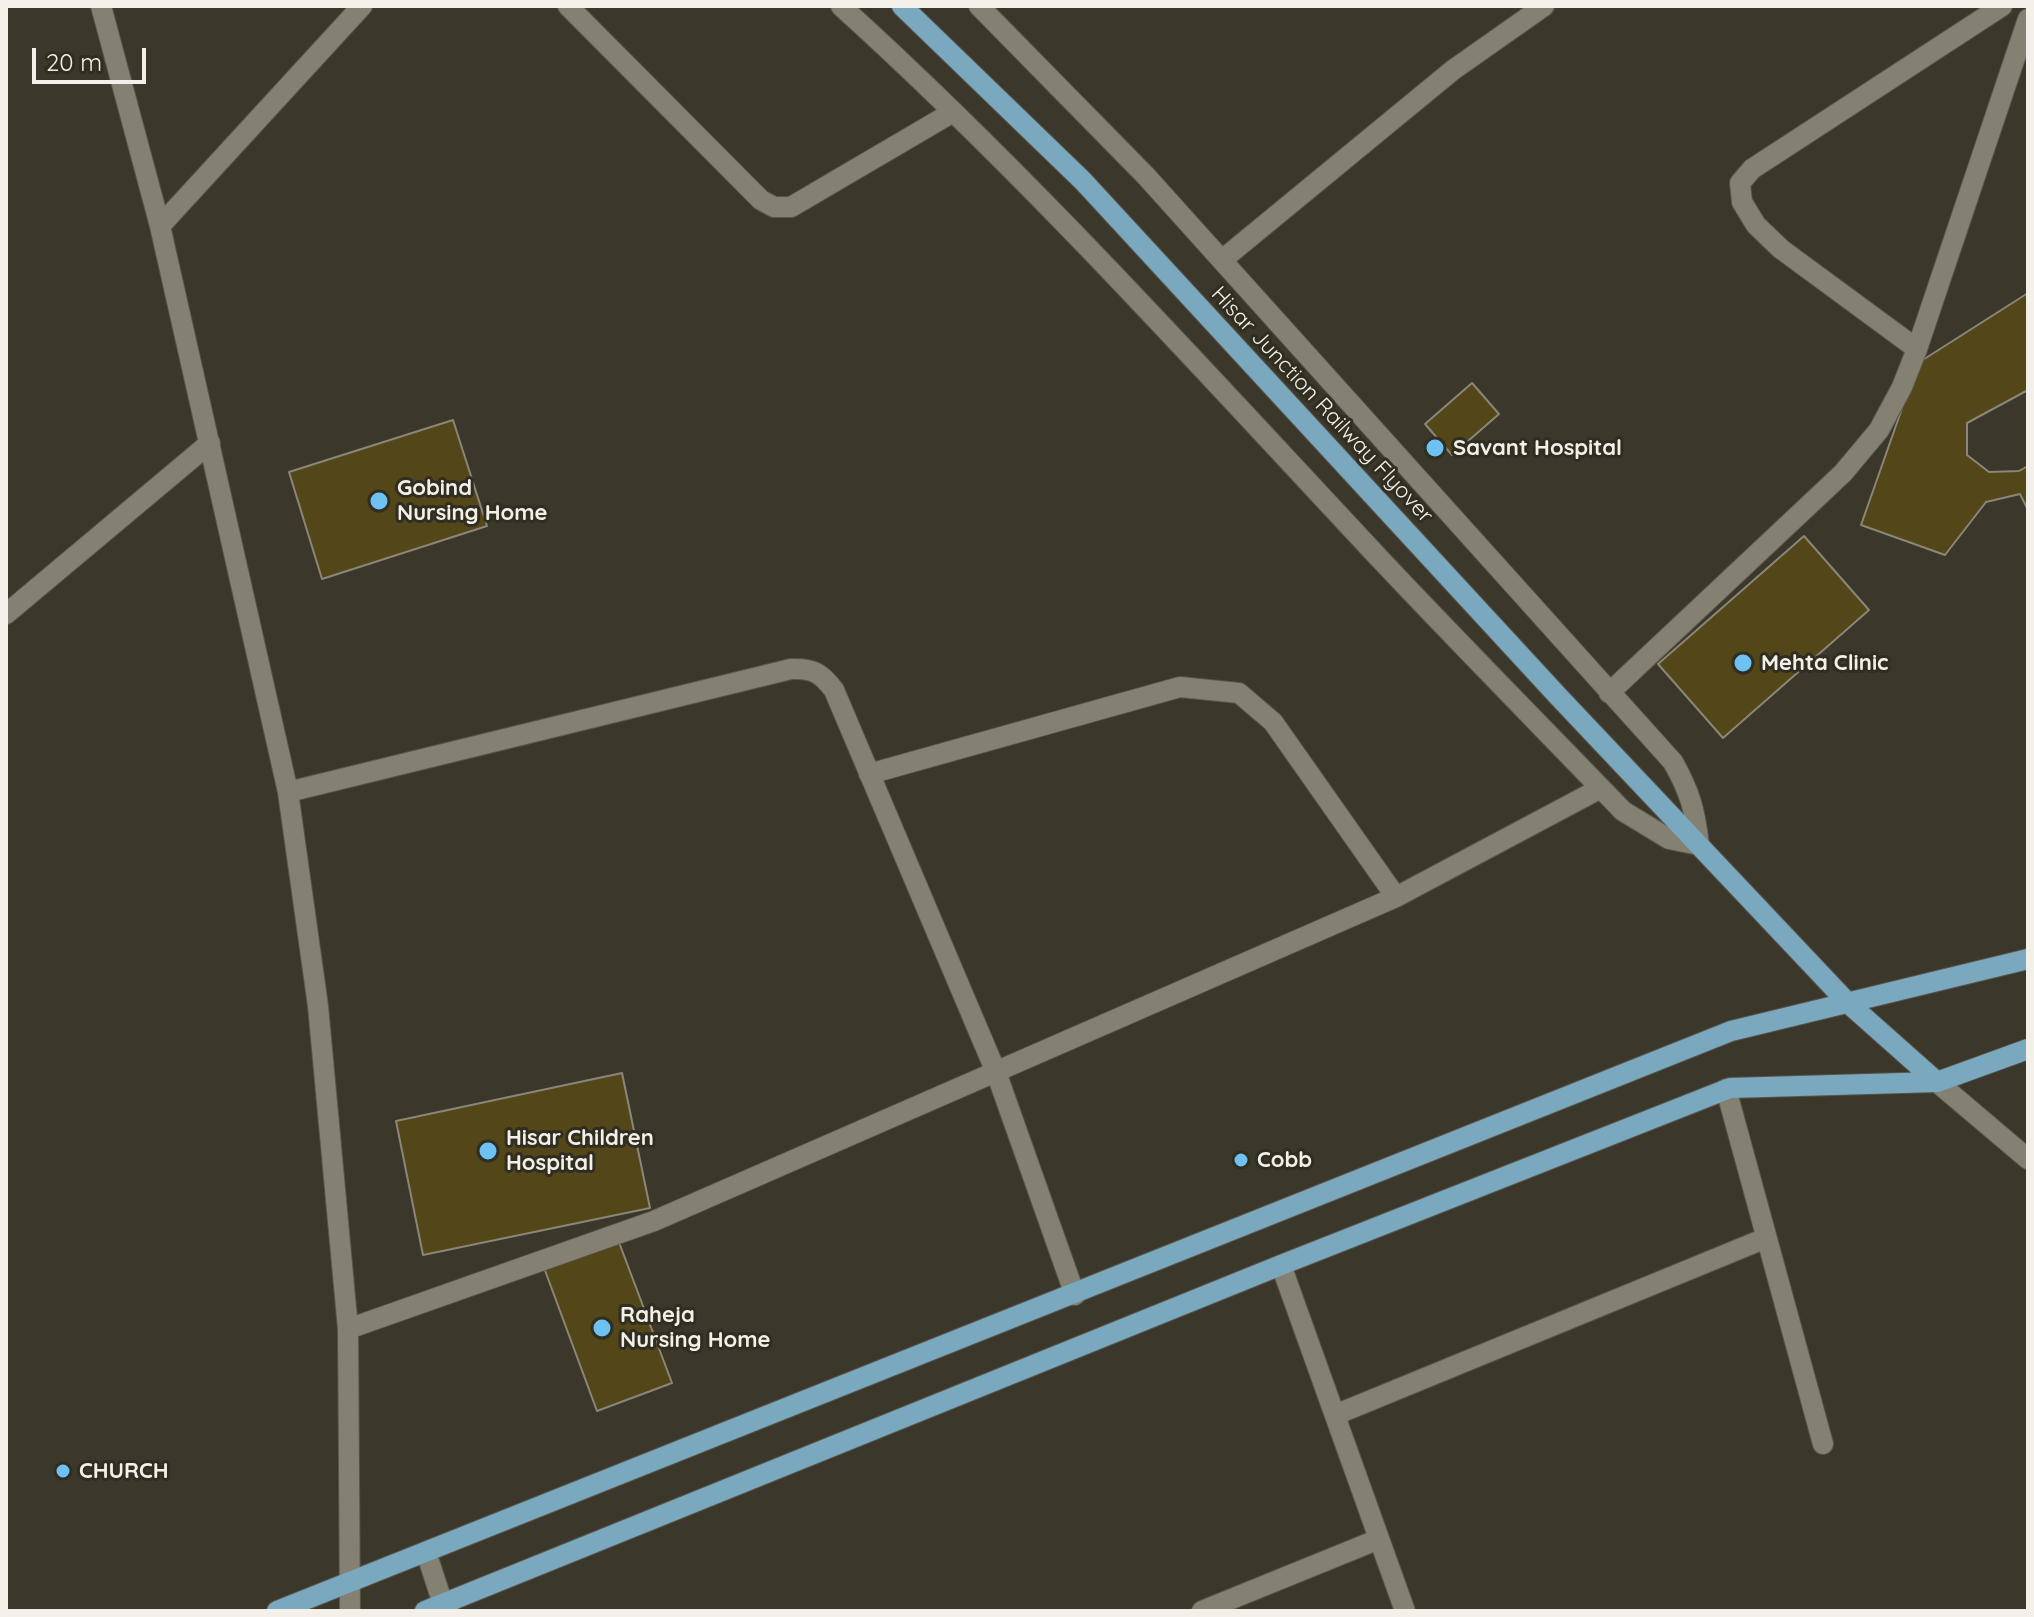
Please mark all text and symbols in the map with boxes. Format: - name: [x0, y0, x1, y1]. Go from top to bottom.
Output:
- scale bar: [36, 32, 150, 82]
- text: 20 m: [46, 47, 102, 77]
- street label: Hisar Junction Railway Flyover: [1205, 281, 1439, 529]
- place label: Savant Hospital: [1453, 435, 1622, 461]
- marker: Savant Hospital: [1424, 437, 1446, 459]
- place label: Gobind Nursing Home: [397, 475, 548, 526]
- marker: Gobind Nursing Home: [368, 490, 390, 512]
- place label: Mehta Clinic: [1761, 650, 1889, 676]
- marker: Mehta Clinic: [1732, 652, 1754, 674]
- place label: Hisar Children Hospital: [506, 1125, 654, 1176]
- marker: Hisar Children Hospital: [477, 1140, 499, 1162]
- place label: Cobb: [1257, 1147, 1312, 1173]
- marker: Cobb: [1232, 1151, 1250, 1169]
- place label: Raheja Nursing Home: [620, 1302, 771, 1354]
- marker: Raheja Nursing Home: [591, 1317, 613, 1339]
- place label: CHURCH: [79, 1458, 169, 1484]
- marker: CHURCH: [54, 1462, 72, 1480]

